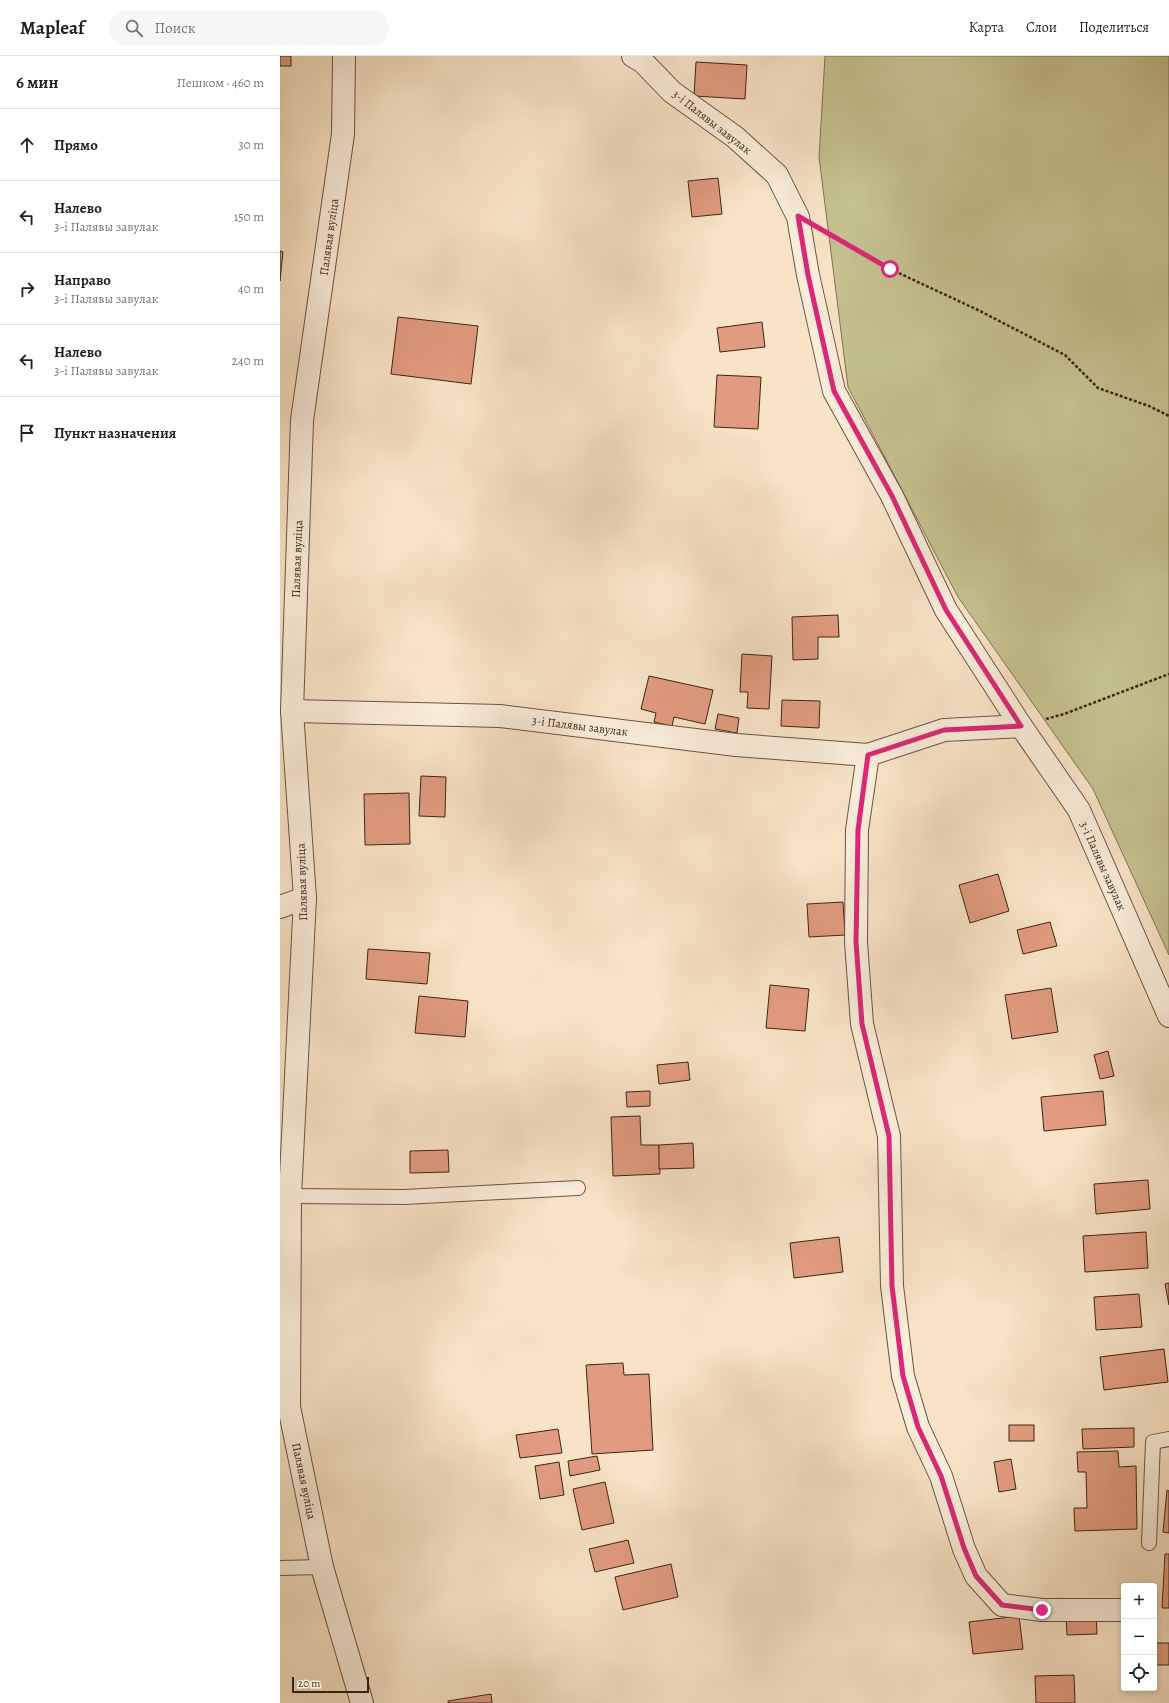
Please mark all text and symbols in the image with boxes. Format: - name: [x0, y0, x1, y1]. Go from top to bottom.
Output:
- search box: [109, 10, 389, 46]
- text: Mapleaf: [20, 15, 85, 41]
- icon: search: [123, 17, 145, 39]
- text: Поиск: [155, 18, 196, 38]
- text: Карта: [969, 18, 1004, 37]
- text: Слои: [1026, 18, 1057, 37]
- text: Поделиться: [1079, 18, 1149, 37]
- text: 6 мин: [16, 71, 58, 94]
- text: Пешком · 460 m: [177, 74, 264, 91]
- street label: 3-і Палявы завулак: [669, 86, 755, 158]
- icon: ahead: [16, 134, 38, 156]
- text: Прямо: [54, 135, 98, 155]
- text: 30 m: [238, 136, 264, 153]
- street label: Палявая вуліца: [316, 197, 342, 277]
- text: Налево: [54, 198, 102, 218]
- icon: left: [16, 206, 38, 228]
- text: 150 m: [234, 208, 264, 225]
- text: 3-і Палявы завулак: [54, 218, 159, 235]
- route start: [881, 260, 899, 278]
- text: Направо: [54, 270, 111, 290]
- icon: right: [16, 278, 38, 300]
- text: 40 m: [238, 280, 264, 297]
- text: 3-і Палявы завулак: [54, 290, 159, 307]
- text: Налево: [54, 342, 102, 362]
- icon: left: [16, 350, 38, 372]
- text: 240 m: [232, 352, 264, 369]
- text: 3-і Палявы завулак: [54, 362, 159, 379]
- icon: arrive: [16, 422, 38, 444]
- text: Пункт назначения: [54, 423, 176, 443]
- street label: Палявая вуліца: [288, 519, 306, 598]
- street label: 3-і Палявы завулак: [531, 712, 629, 740]
- street label: 3-і Палявы завулак: [1076, 819, 1130, 913]
- street label: Палявая вуліца: [293, 842, 311, 921]
- street label: Палявая вуліца: [288, 1441, 320, 1521]
- map controls: [1121, 1583, 1157, 1691]
- button: +: [1121, 1583, 1157, 1619]
- route end: [1033, 1601, 1051, 1619]
- button: −: [1121, 1619, 1157, 1655]
- button: locate: [1121, 1655, 1157, 1691]
- scale bar: [292, 1675, 369, 1694]
- text: 20 m: [298, 1676, 320, 1691]

